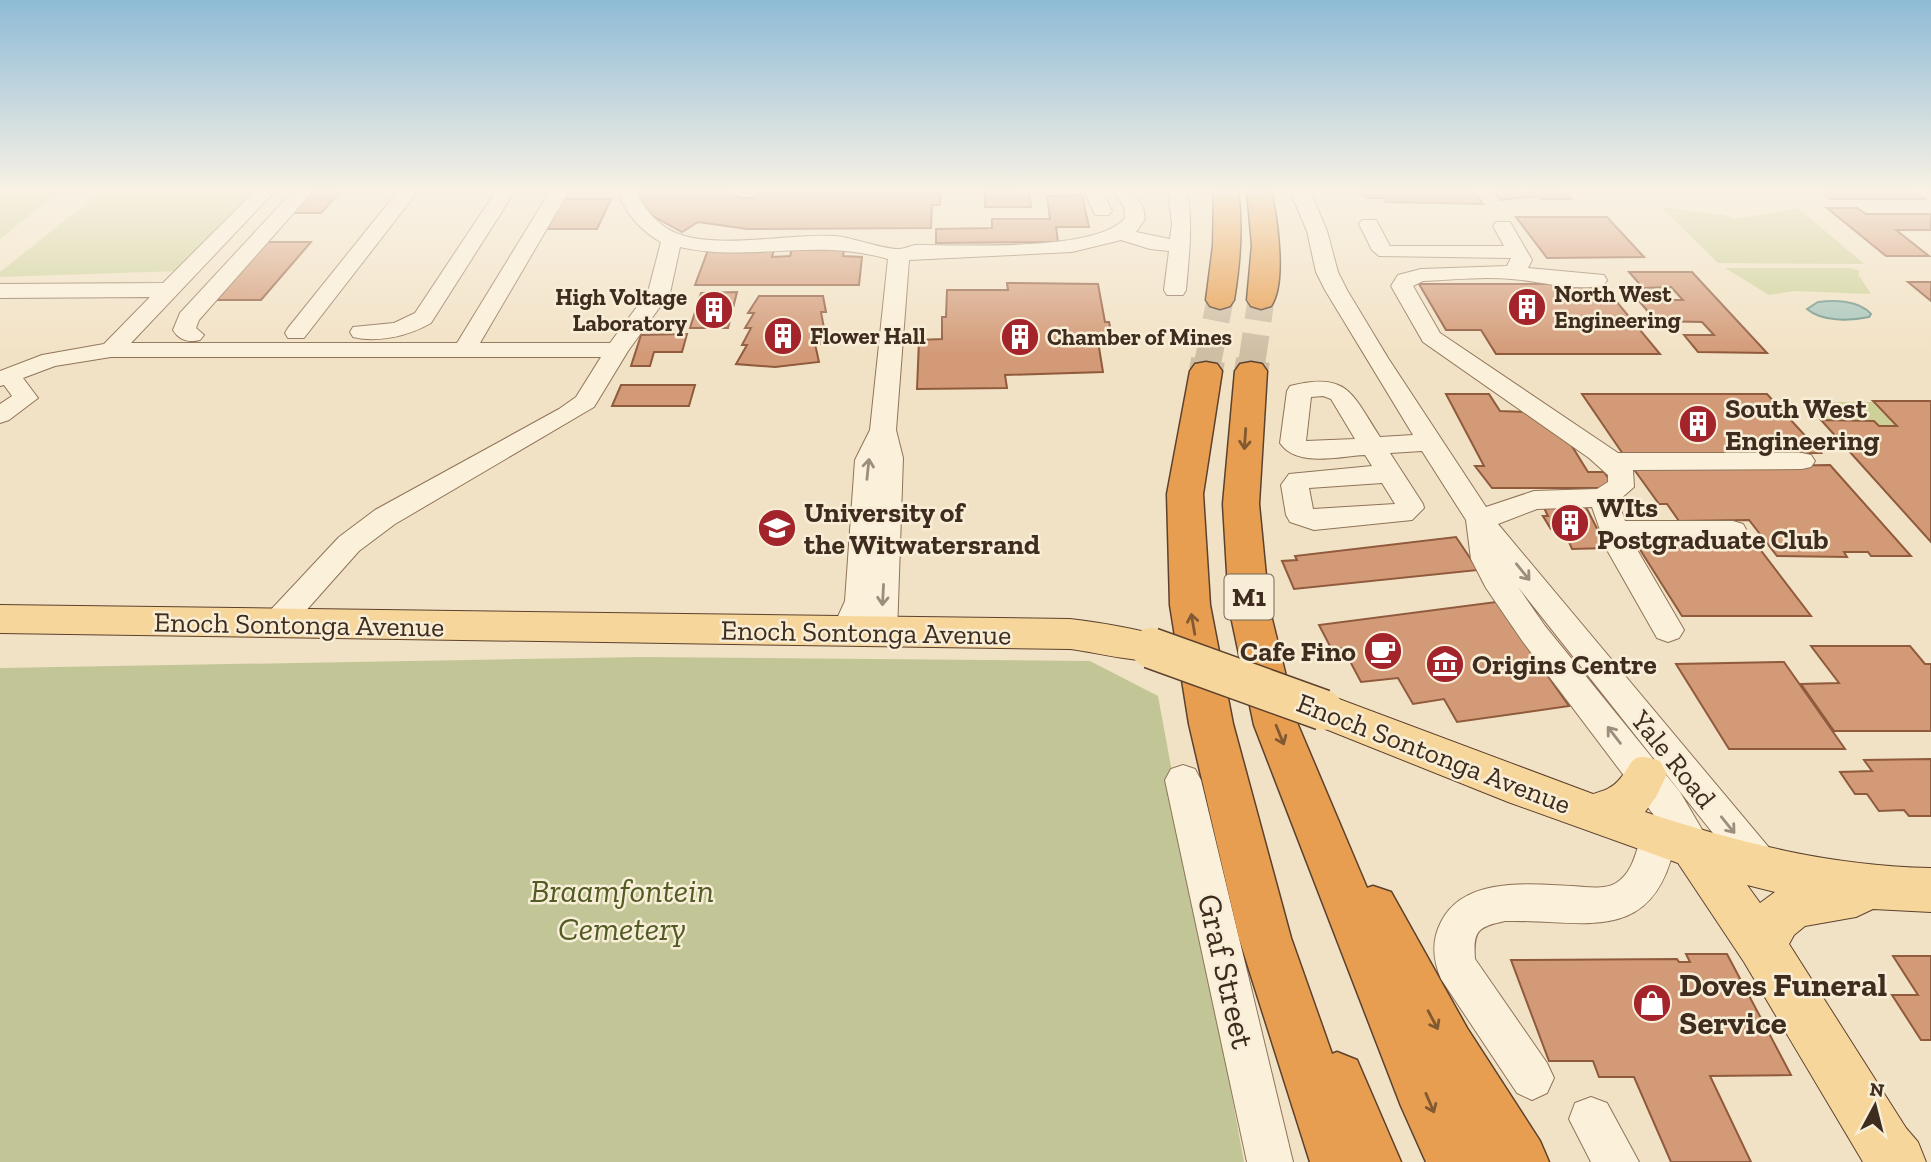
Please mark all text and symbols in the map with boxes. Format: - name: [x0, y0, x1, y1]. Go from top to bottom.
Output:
- place label: North West Engineering: [1554, 280, 1681, 334]
- place label: High Voltage Laboratory: [555, 283, 688, 337]
- building icon: North West Engineering: [1506, 286, 1548, 328]
- building icon: High Voltage Laboratory: [693, 289, 735, 331]
- building icon: Flower Hall: [762, 315, 804, 357]
- building icon: Chamber of Mines: [999, 316, 1041, 358]
- place label: Flower Hall: [810, 322, 926, 350]
- place label: Chamber of Mines: [1047, 323, 1232, 351]
- place label: South West Engineering: [1725, 392, 1879, 457]
- building icon: South West Engineering: [1677, 403, 1719, 445]
- one-way arrow: [1238, 427, 1251, 449]
- one-way arrow: [862, 458, 875, 481]
- place label: WIts Postgraduate Club: [1597, 491, 1829, 556]
- place label: University of the Witwatersrand: [804, 496, 1040, 561]
- building icon: WIts Postgraduate Club: [1549, 502, 1591, 544]
- school or university icon: University of the Witwatersrand: [756, 507, 798, 549]
- one-way arrow: [1515, 563, 1531, 581]
- road number: M1: [1224, 575, 1274, 620]
- one-way arrow: [876, 583, 889, 606]
- street label: Enoch Sontonga Avenue: [153, 605, 445, 644]
- street label: Enoch Sontonga Avenue: [720, 613, 1012, 652]
- one-way arrow: [1186, 613, 1199, 636]
- cafe icon: Cafe Fino: [1362, 630, 1404, 672]
- place label: Cafe Fino: [1240, 635, 1356, 668]
- museum icon: Origins Centre: [1424, 643, 1466, 685]
- place label: Origins Centre: [1472, 648, 1657, 681]
- street label: Enoch Sontonga Avenue: [1292, 686, 1575, 821]
- street label: Yale Road: [1624, 703, 1723, 815]
- one-way arrow: [1274, 724, 1287, 746]
- one-way arrow: [1606, 726, 1621, 744]
- one-way arrow: [1720, 816, 1736, 834]
- park label: Braamfontein Cemetery: [530, 871, 714, 948]
- street label: Graf Street: [1190, 890, 1263, 1053]
- place label: Doves Funeral Service: [1679, 965, 1887, 1042]
- shop icon: Doves Funeral Service: [1631, 982, 1673, 1024]
- one-way arrow: [1427, 1009, 1441, 1030]
- north arrow: [1840, 1071, 1910, 1141]
- text: N: [1868, 1077, 1886, 1102]
- one-way arrow: [1424, 1092, 1437, 1114]

